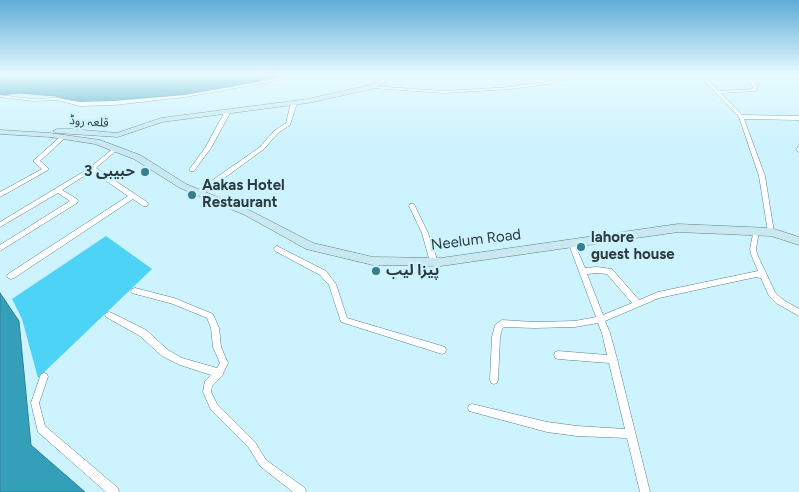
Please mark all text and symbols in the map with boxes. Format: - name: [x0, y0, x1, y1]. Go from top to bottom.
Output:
- street label: قلعہ روڈ: [69, 113, 109, 131]
- place label: حبیبی 3: [84, 163, 135, 181]
- marker: حبیبی 3: [139, 166, 151, 178]
- place label: Aakas Hotel Restaurant: [202, 177, 285, 212]
- marker: Aakas Hotel Restaurant: [186, 189, 198, 201]
- street label: Neelum Road: [430, 226, 522, 254]
- place label: lahore guest house: [591, 229, 675, 264]
- marker: lahore guest house: [575, 241, 587, 253]
- place label: پیزا لیب: [386, 262, 439, 280]
- marker: پیزا لیب: [370, 265, 382, 277]

